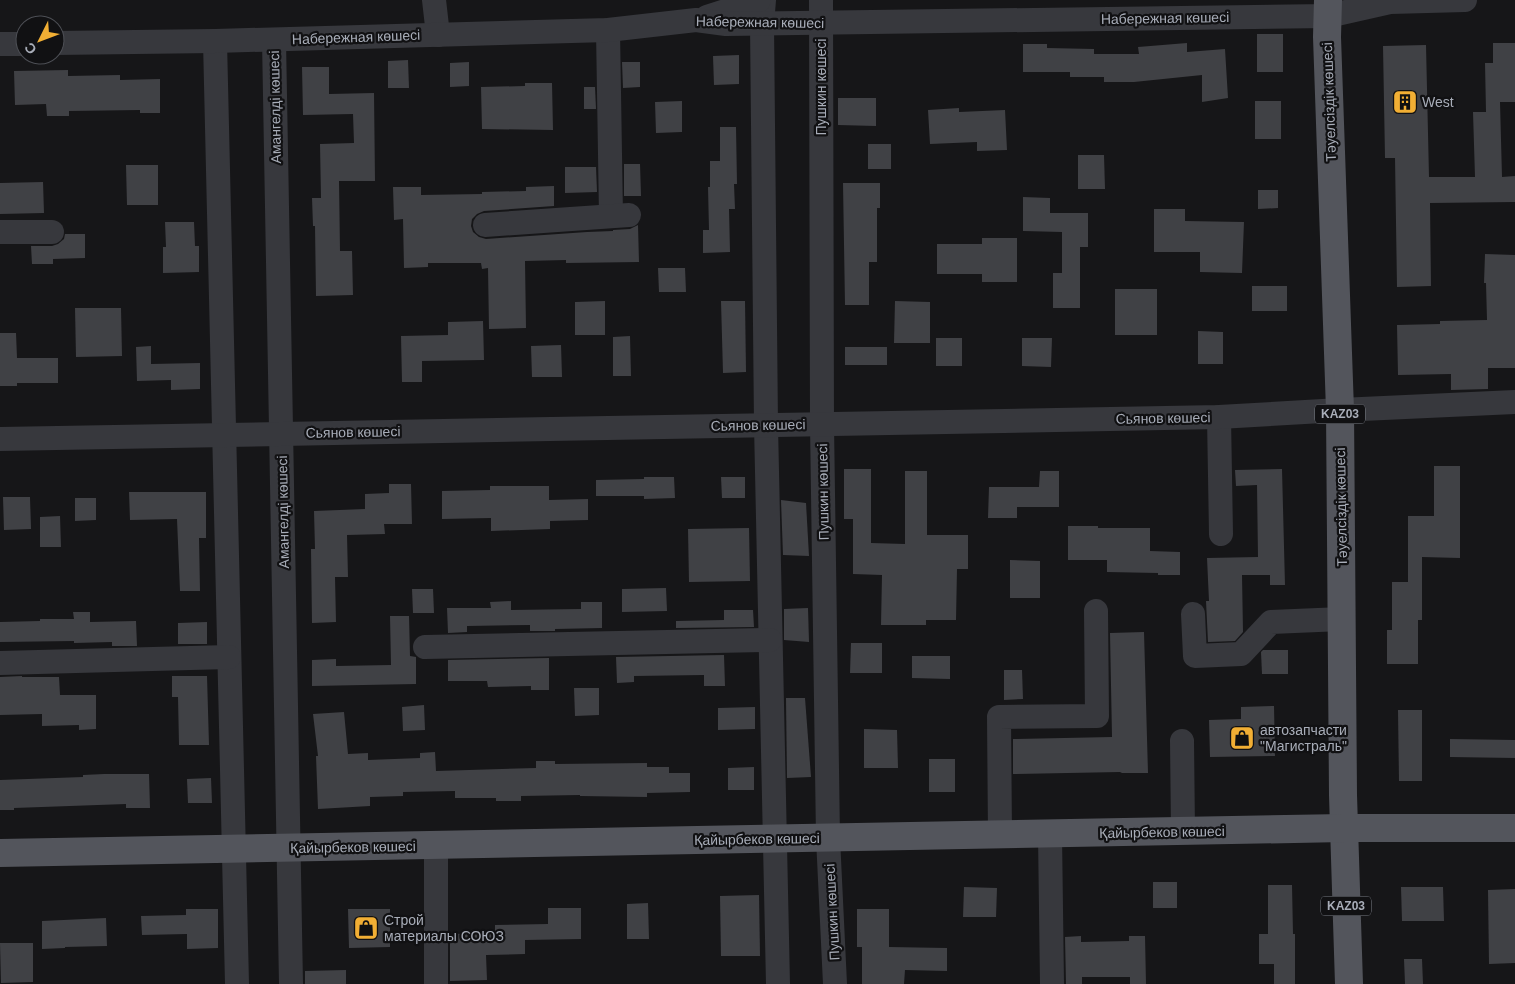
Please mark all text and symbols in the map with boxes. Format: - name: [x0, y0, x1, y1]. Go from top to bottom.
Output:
- street label: Набережная көшесі: [1101, 9, 1229, 27]
- street label: Набережная көшесі: [696, 13, 824, 31]
- north arrow: [15, 15, 65, 65]
- street label: Набережная көшесі: [292, 27, 420, 47]
- street label: Пушкин көшесі: [813, 39, 829, 135]
- text: С: [21, 40, 40, 58]
- street label: Тәуелсіздік көшесі: [1319, 42, 1339, 162]
- street label: Амангелді көшесі: [266, 50, 284, 164]
- building icon: West: [1392, 89, 1418, 115]
- place label: West: [1422, 94, 1454, 110]
- road number: KАZ03: [1315, 404, 1365, 424]
- street label: Сьянов көшесі: [1115, 409, 1211, 427]
- street label: Сьянов көшесі: [710, 416, 806, 434]
- street label: Сьянов көшесі: [305, 423, 401, 441]
- street label: Пушкин көшесі: [814, 443, 832, 541]
- street label: Тәуелсіздік көшесі: [1332, 447, 1350, 567]
- street label: Амангелді көшесі: [274, 455, 292, 569]
- place label: автозапчасти "Магистраль": [1260, 722, 1347, 754]
- shop icon: автозапчасти "Магистраль": [1229, 725, 1255, 751]
- street label: Қайырбеков көшесі: [1099, 823, 1225, 841]
- street label: Қайырбеков көшесі: [694, 830, 820, 848]
- street label: Қайырбеков көшесі: [290, 838, 416, 856]
- street label: Пушкин көшесі: [821, 863, 843, 961]
- road number: KАZ03: [1321, 896, 1371, 916]
- place label: Строй материалы СОЮЗ: [384, 912, 504, 944]
- shop icon: Строй материалы СОЮЗ: [353, 915, 379, 941]

